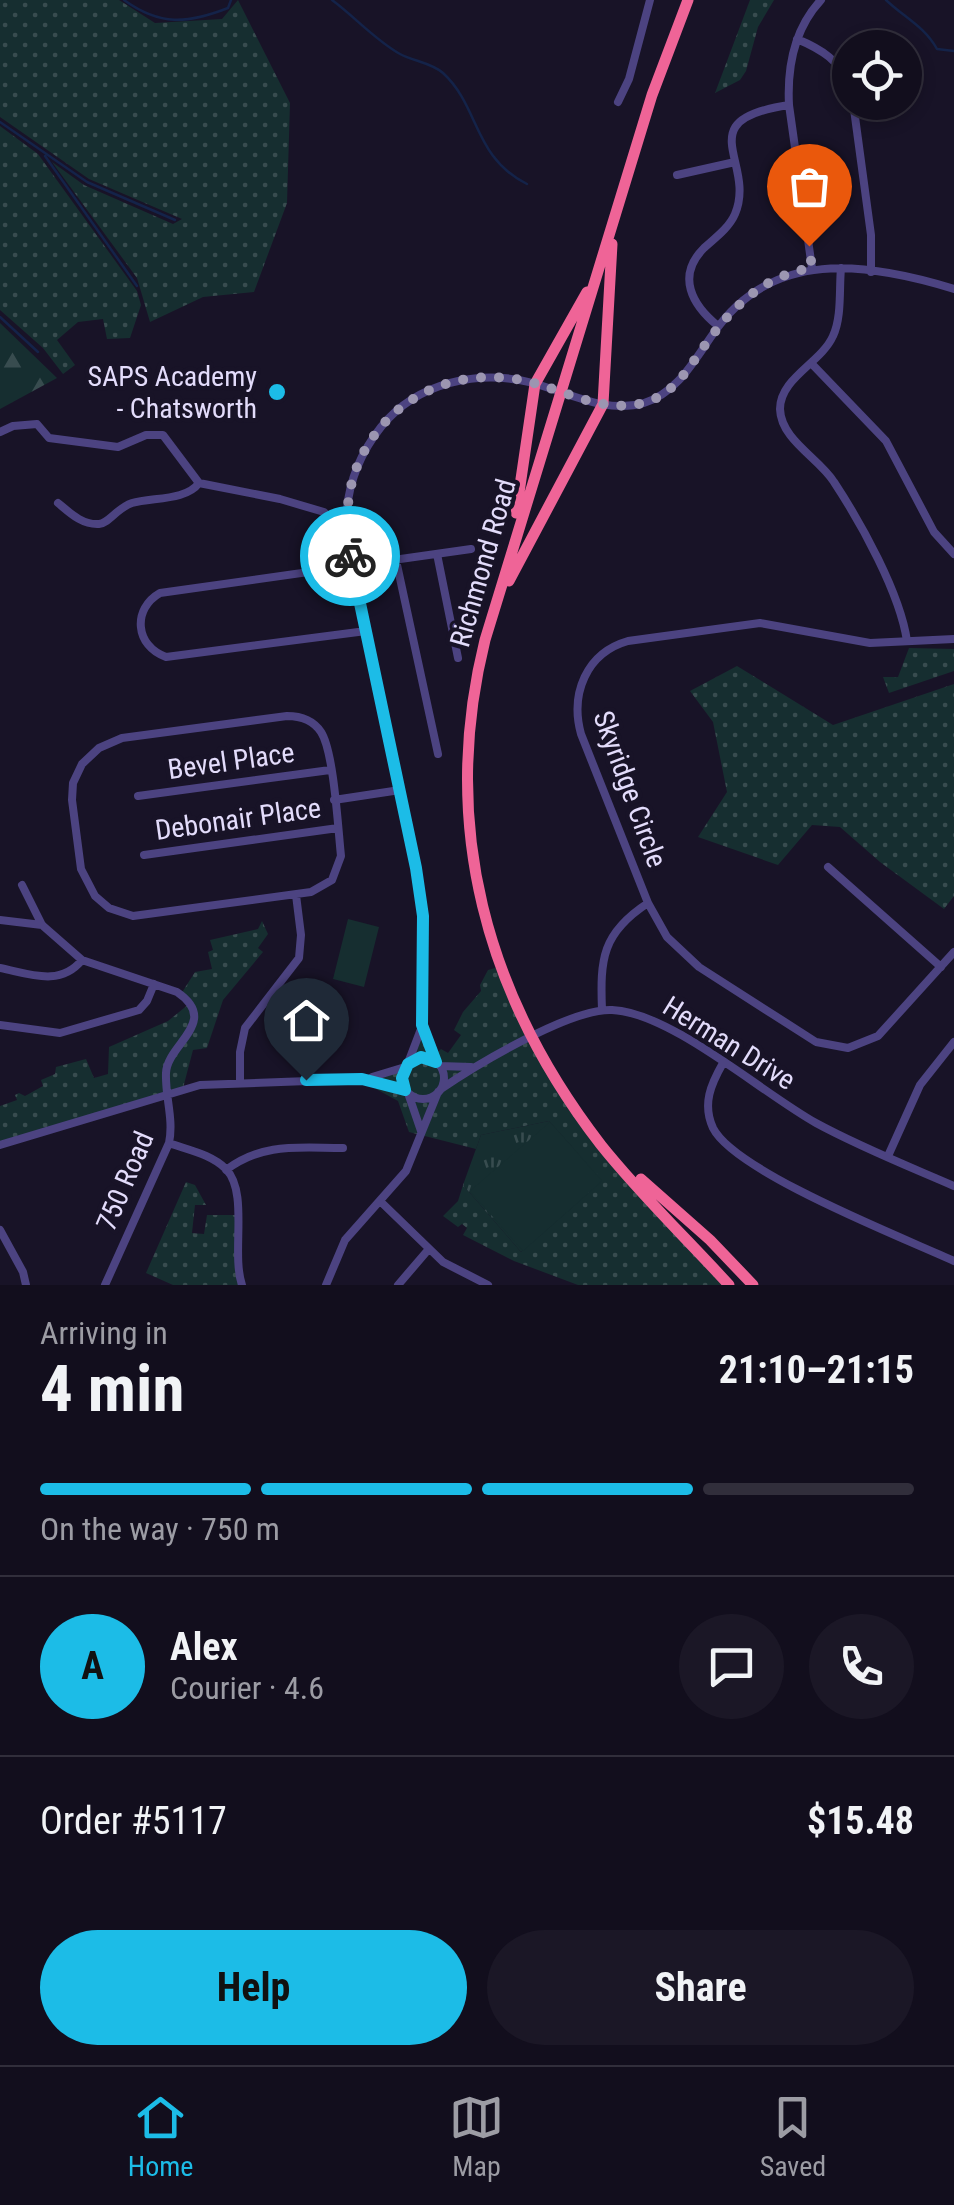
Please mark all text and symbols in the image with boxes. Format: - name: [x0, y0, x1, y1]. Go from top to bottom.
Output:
- map controls: [832, 30, 922, 120]
- button: locate: [832, 30, 922, 120]
- pin: [767, 144, 852, 247]
- icon: bag: [782, 159, 837, 214]
- place label: SAPS Academy - Chatsworth: [88, 360, 257, 425]
- marker: SAPS Academy - Chatsworth: [266, 381, 288, 403]
- street label: Richmond Road: [443, 475, 523, 651]
- courier: [300, 506, 400, 606]
- icon: bike: [323, 529, 378, 584]
- street label: Skyridge Circle: [586, 706, 674, 872]
- street label: Bevel Place: [166, 736, 296, 786]
- street label: Debonair Place: [153, 791, 323, 847]
- pin: [264, 978, 349, 1081]
- street label: Herman Drive: [657, 989, 801, 1097]
- icon: home: [279, 993, 334, 1048]
- street label: 750 Road: [89, 1127, 161, 1235]
- text: Arriving in: [40, 1314, 168, 1352]
- text: 21:10–21:15: [719, 1348, 914, 1392]
- text: 4 min: [40, 1351, 184, 1427]
- text: On the way · 750 m: [40, 1510, 280, 1548]
- button: chat: [679, 1614, 784, 1719]
- button: phone: [809, 1614, 914, 1719]
- text: Alex: [170, 1625, 238, 1669]
- text: A: [81, 1644, 104, 1688]
- text: Courier · 4.6: [170, 1669, 324, 1707]
- text: Order #5117: [40, 1799, 227, 1843]
- text: $15.48: [807, 1799, 914, 1843]
- button: Help: [40, 1930, 467, 2045]
- button: Share: [487, 1930, 914, 2045]
- tab: Home: [128, 2090, 193, 2183]
- tab: Map: [449, 2090, 504, 2183]
- tab: Saved: [760, 2090, 826, 2183]

